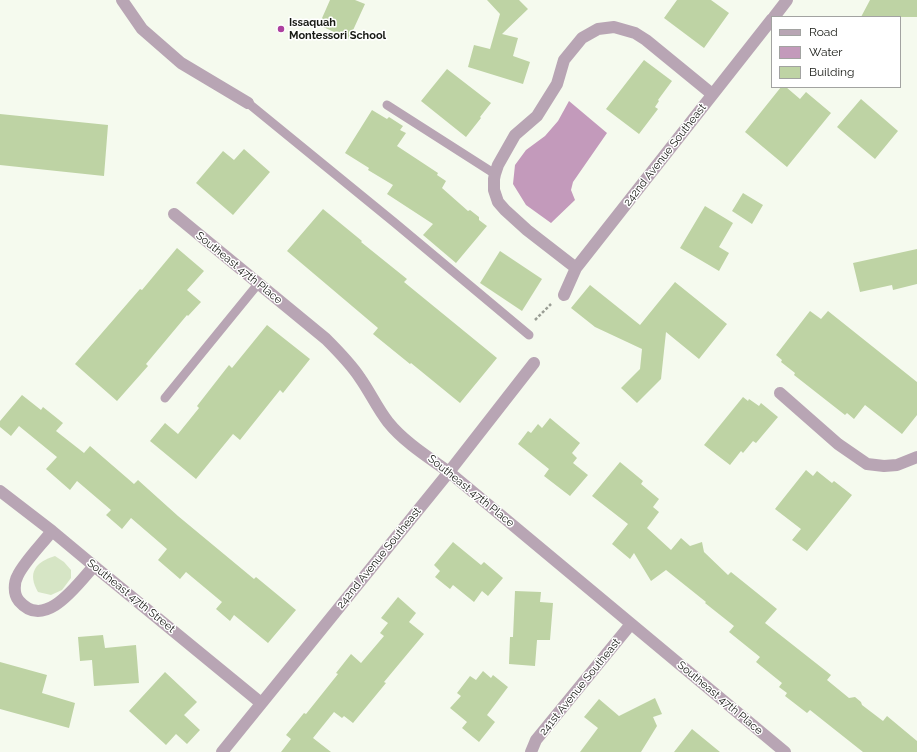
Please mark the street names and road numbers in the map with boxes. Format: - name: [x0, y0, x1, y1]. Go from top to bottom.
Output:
- street label: 242nd Avenue Southeast: [621, 101, 709, 209]
- street label: Southeast 47th Place: [193, 229, 285, 307]
- street label: Southeast 47th Place: [425, 452, 517, 530]
- street label: 242nd Avenue Southeast: [334, 505, 424, 611]
- street label: Southeast 47th Street: [84, 556, 178, 636]
- street label: 241st Avenue Southeast: [537, 636, 623, 738]
- street label: Southeast 47th Place: [675, 659, 765, 737]

